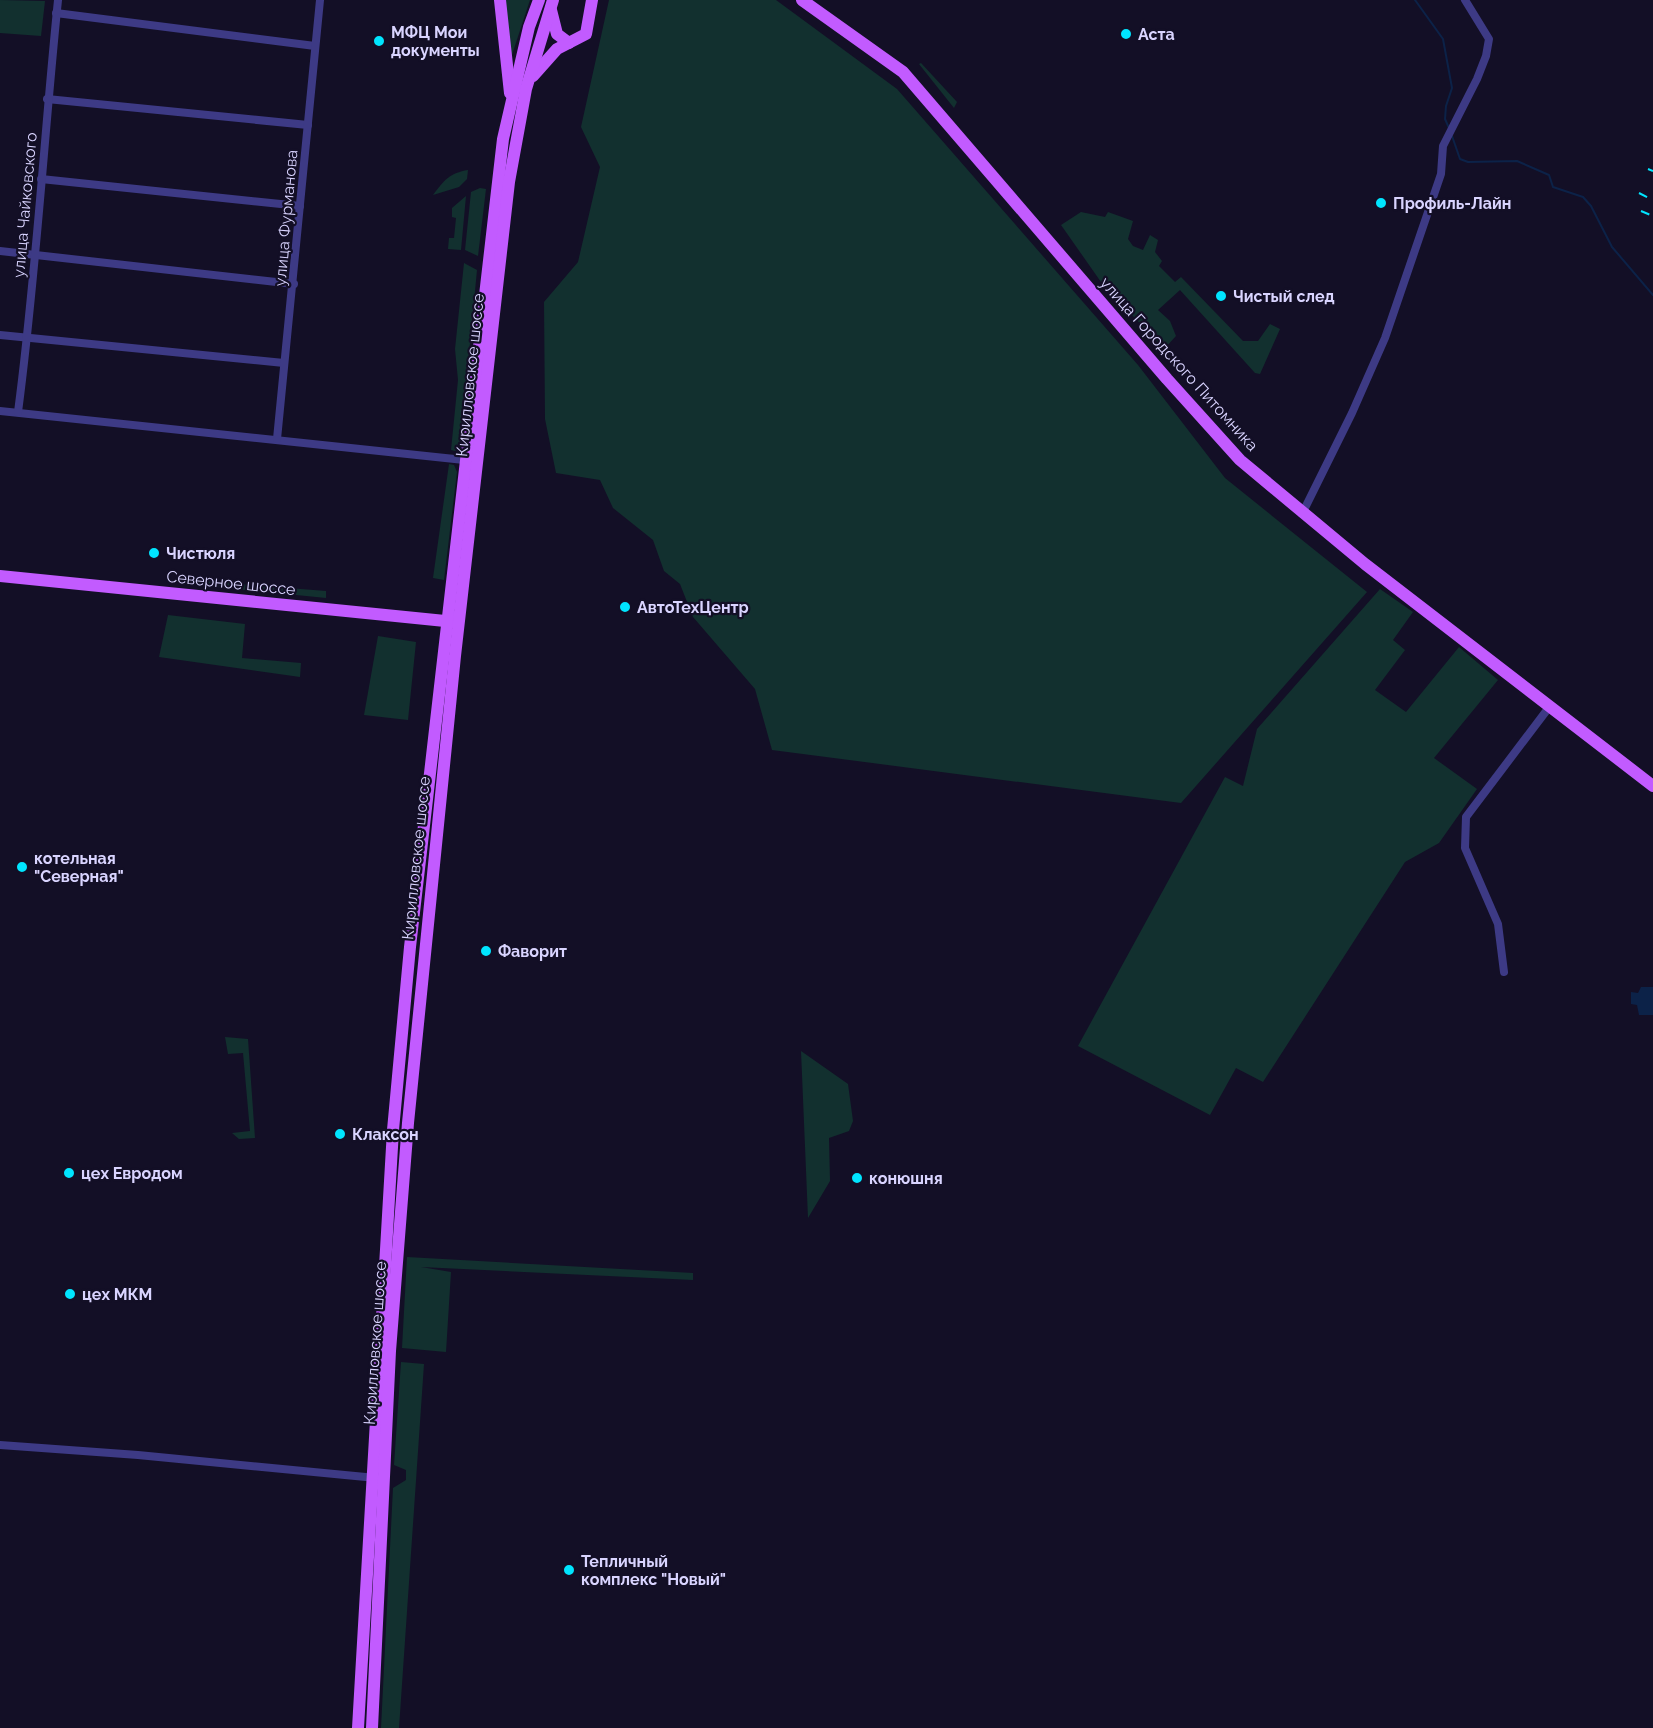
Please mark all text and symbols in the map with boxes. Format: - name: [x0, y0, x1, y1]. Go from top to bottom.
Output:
- place label: МФЦ Мои документы: [391, 23, 480, 60]
- place label: Аста: [1138, 25, 1175, 44]
- marker: Аста: [1119, 27, 1133, 41]
- marker: МФЦ Мои документы: [372, 34, 386, 48]
- street label: улица Чайковского: [9, 131, 41, 279]
- street label: улица Фурманова: [271, 149, 301, 287]
- place label: Профиль-Лайн: [1393, 194, 1511, 213]
- marker: Профиль-Лайн: [1374, 196, 1388, 210]
- street label: улица Городского Питомника: [1096, 273, 1262, 455]
- place label: Чистый след: [1233, 287, 1335, 306]
- marker: Чистый след: [1214, 289, 1228, 303]
- street label: Кирилловское шоссе: [452, 292, 488, 458]
- place label: Чистюля: [166, 544, 235, 563]
- marker: Чистюля: [147, 546, 161, 560]
- street label: Северное шоссе: [166, 567, 296, 599]
- place label: АвтоТехЦентр: [637, 598, 749, 617]
- marker: АвтоТехЦентр: [618, 600, 632, 614]
- street label: Кирилловское шоссе: [398, 775, 434, 941]
- place label: котельная "Северная": [34, 849, 124, 886]
- marker: котельная "Северная": [15, 860, 29, 874]
- place label: Фаворит: [498, 942, 567, 961]
- marker: Фаворит: [479, 944, 493, 958]
- place label: Клаксон: [352, 1125, 419, 1144]
- marker: Клаксон: [333, 1127, 347, 1141]
- place label: цех Евродом: [81, 1164, 183, 1183]
- marker: цех Евродом: [62, 1166, 76, 1180]
- place label: конюшня: [869, 1169, 943, 1188]
- marker: конюшня: [850, 1171, 864, 1185]
- street label: Кирилловское шоссе: [360, 1260, 390, 1426]
- place label: цех МКМ: [82, 1285, 152, 1304]
- marker: цех МКМ: [63, 1287, 77, 1301]
- place label: Тепличный комплекс "Новый": [581, 1552, 726, 1589]
- marker: Тепличный комплекс "Новый": [562, 1563, 576, 1577]

